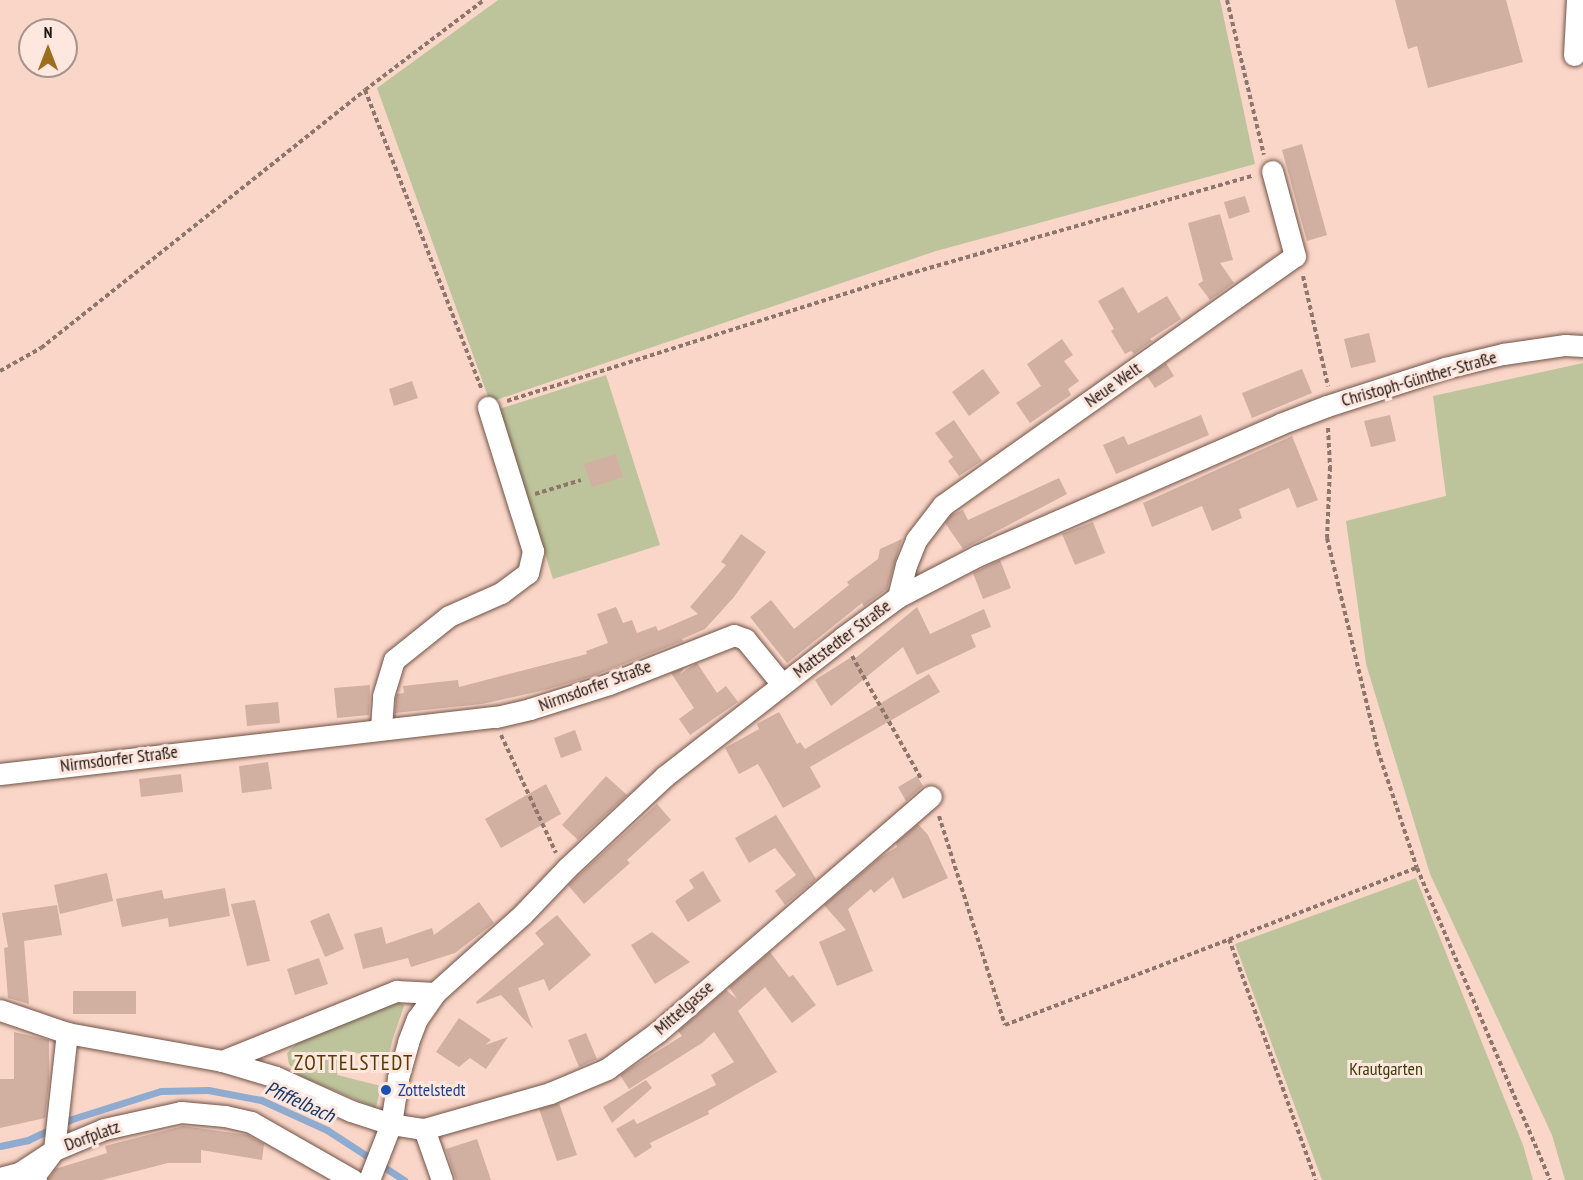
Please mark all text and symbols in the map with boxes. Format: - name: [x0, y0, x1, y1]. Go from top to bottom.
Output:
- north arrow: [18, 18, 78, 78]
- text: N: [44, 22, 52, 42]
- street label: Christoph-Günther-Straße: [1339, 346, 1499, 412]
- street label: Neue Welt: [1081, 358, 1145, 412]
- street label: Mattstedter Straße: [789, 595, 895, 683]
- street label: Nirmsdorfer Straße: [536, 656, 654, 716]
- street label: Nirmsdorfer Straße: [59, 741, 179, 777]
- street label: Mittelgasse: [650, 976, 718, 1040]
- district label: ZOTTELSTEDT: [294, 1050, 414, 1076]
- park label: Krautgarten: [1349, 1058, 1423, 1080]
- water label: Pfiffelbach: [262, 1076, 338, 1128]
- place label: Zottelstedt: [398, 1079, 465, 1101]
- marker: Zottelstedt: [379, 1083, 393, 1097]
- street label: Dorfplatz: [61, 1116, 123, 1156]

